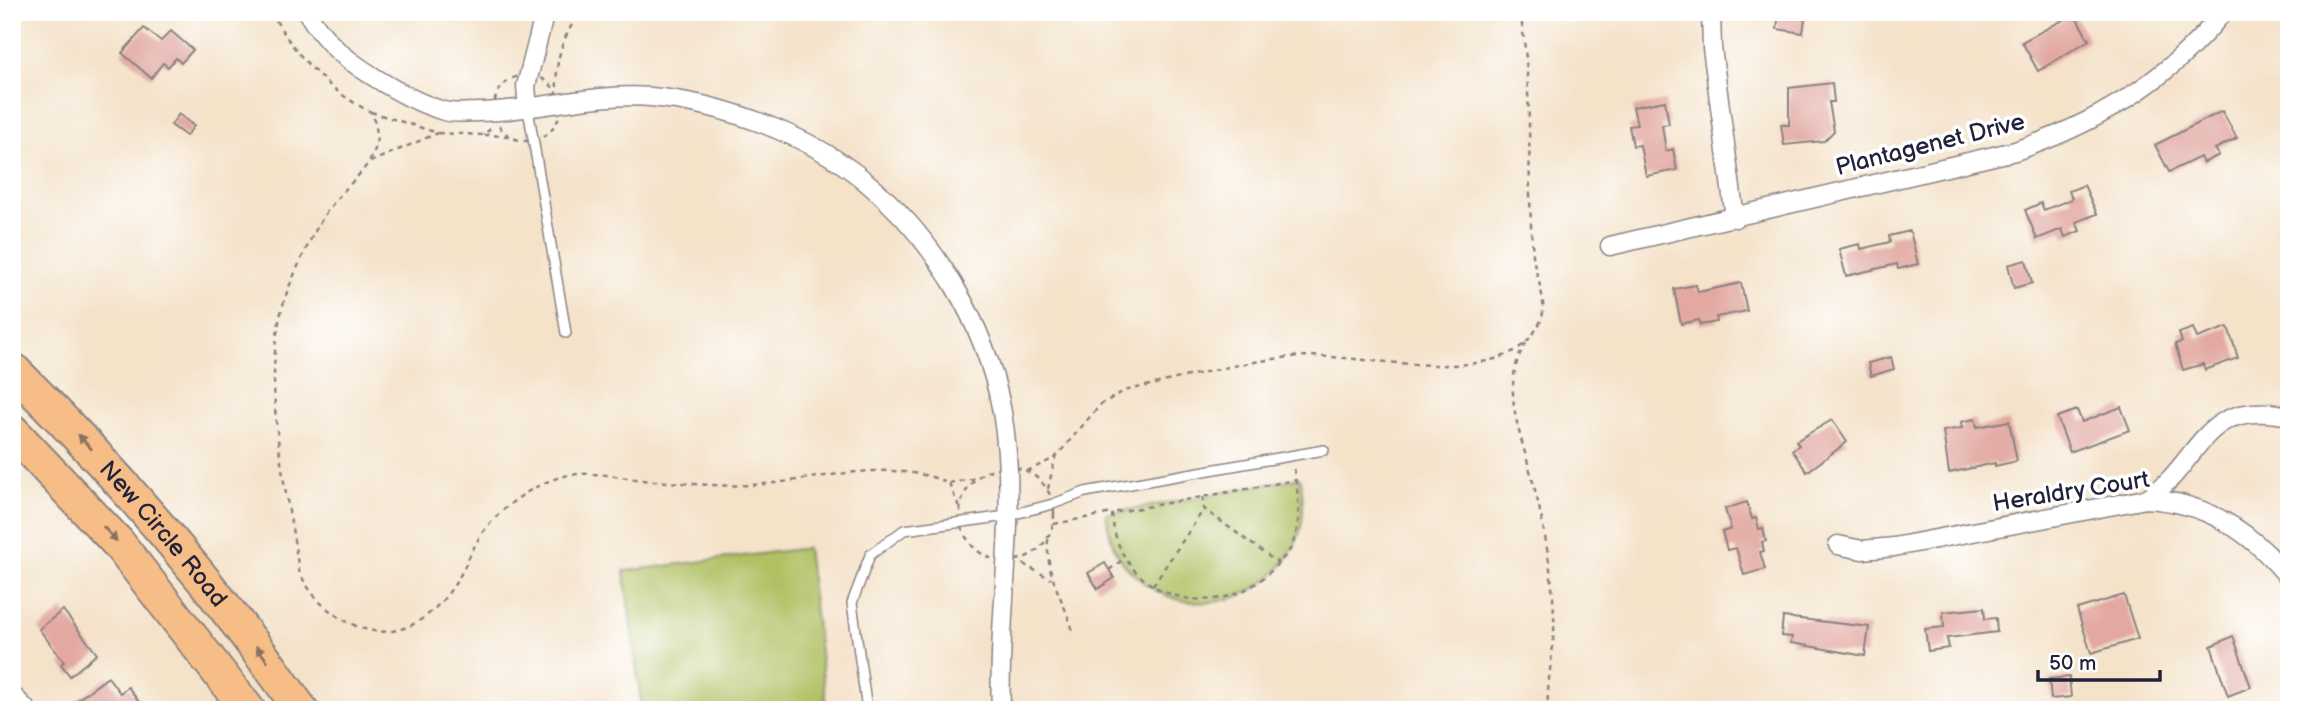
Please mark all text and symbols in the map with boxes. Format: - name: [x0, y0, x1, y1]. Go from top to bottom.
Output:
- street label: Plantagenet Drive: [1833, 107, 2028, 182]
- one-way arrow: [77, 434, 93, 451]
- street label: New Circle Road: [93, 455, 233, 613]
- street label: Heraldry Court: [1991, 465, 2152, 518]
- one-way arrow: [101, 525, 117, 542]
- scale bar: [2038, 638, 2161, 682]
- one-way arrow: [255, 645, 269, 663]
- text: 50 m: [2049, 651, 2096, 676]

